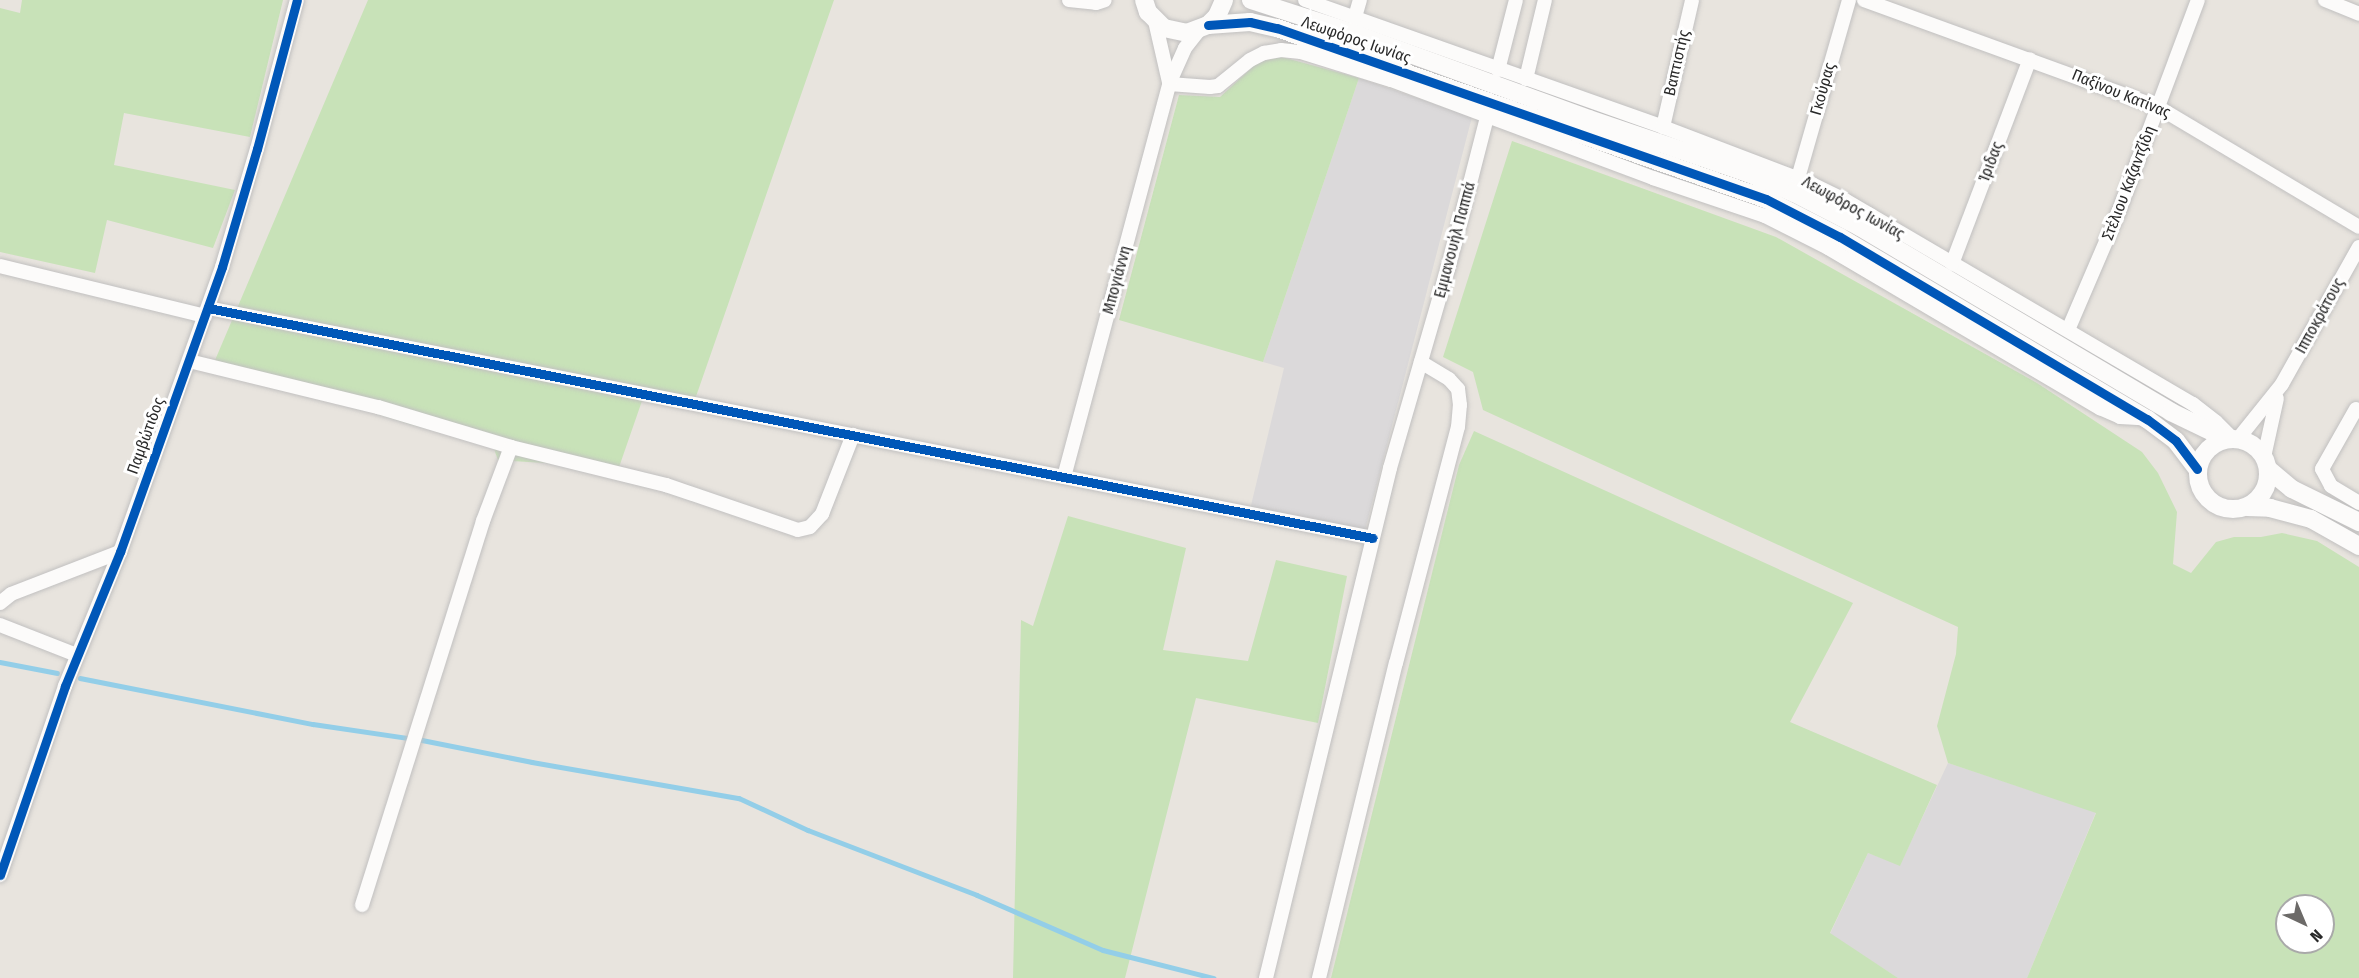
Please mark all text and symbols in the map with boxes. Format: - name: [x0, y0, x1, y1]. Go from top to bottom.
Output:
- street label: Λεωφόρος Ιωνίας: [1299, 12, 1413, 68]
- street label: Βαπτιστής: [1660, 28, 1694, 98]
- street label: Γκούρας: [1806, 61, 1840, 117]
- street label: Παξίνου Κατίνας: [2069, 65, 2173, 123]
- street label: Στέλιου Καζαντζίδη: [2098, 123, 2160, 243]
- street label: Ίριδας: [1975, 139, 2007, 185]
- street label: Λεωφόρος Ιωνίας: [1799, 172, 1907, 244]
- street label: Εμμανουήλ Παππά: [1430, 180, 1480, 300]
- street label: Μπογιάννη: [1099, 244, 1135, 316]
- street label: Ιπποκράτους: [2291, 275, 2349, 357]
- street label: Παμβώτιδος: [123, 395, 169, 477]
- north arrow: [2275, 894, 2335, 954]
- text: N: [2306, 926, 2327, 946]

